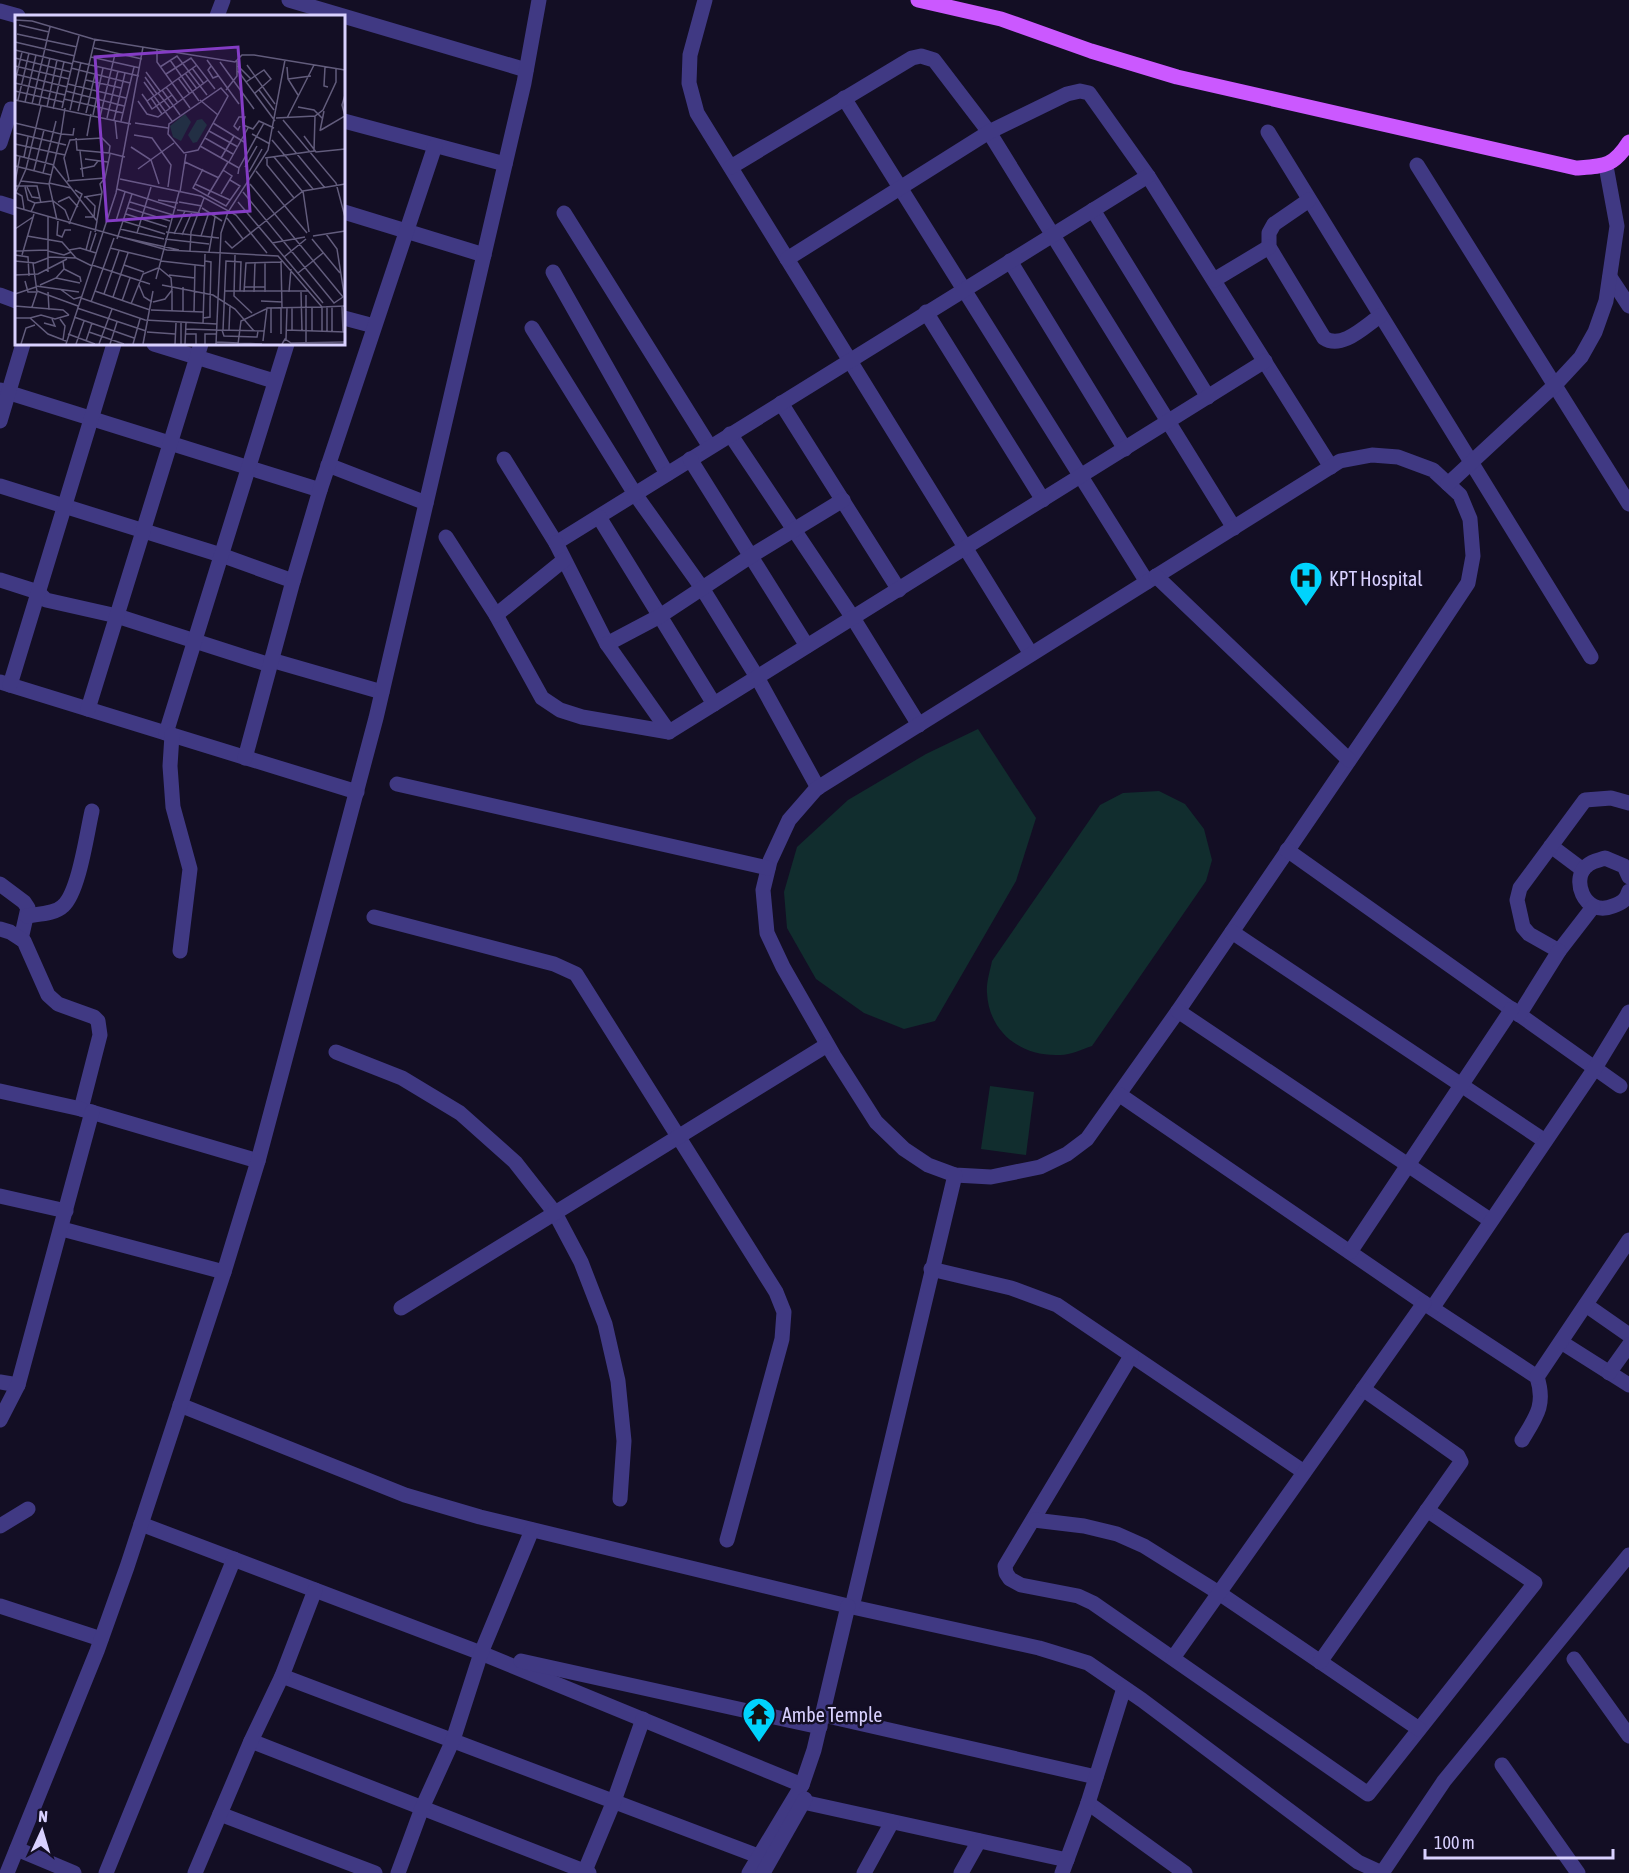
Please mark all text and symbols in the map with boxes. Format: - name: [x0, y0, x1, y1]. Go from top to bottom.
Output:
- inset map: [15, 15, 345, 345]
- hospital icon: KPT Hospital: [1288, 560, 1324, 607]
- place label: KPT Hospital: [1329, 567, 1423, 590]
- temple icon: Ambe Temple: [741, 1696, 777, 1743]
- place label: Ambe Temple: [782, 1703, 882, 1726]
- north arrow: [12, 1801, 72, 1861]
- text: N: [38, 1807, 48, 1825]
- scale bar: [1425, 1822, 1612, 1860]
- text: 100 m: [1434, 1832, 1475, 1853]

